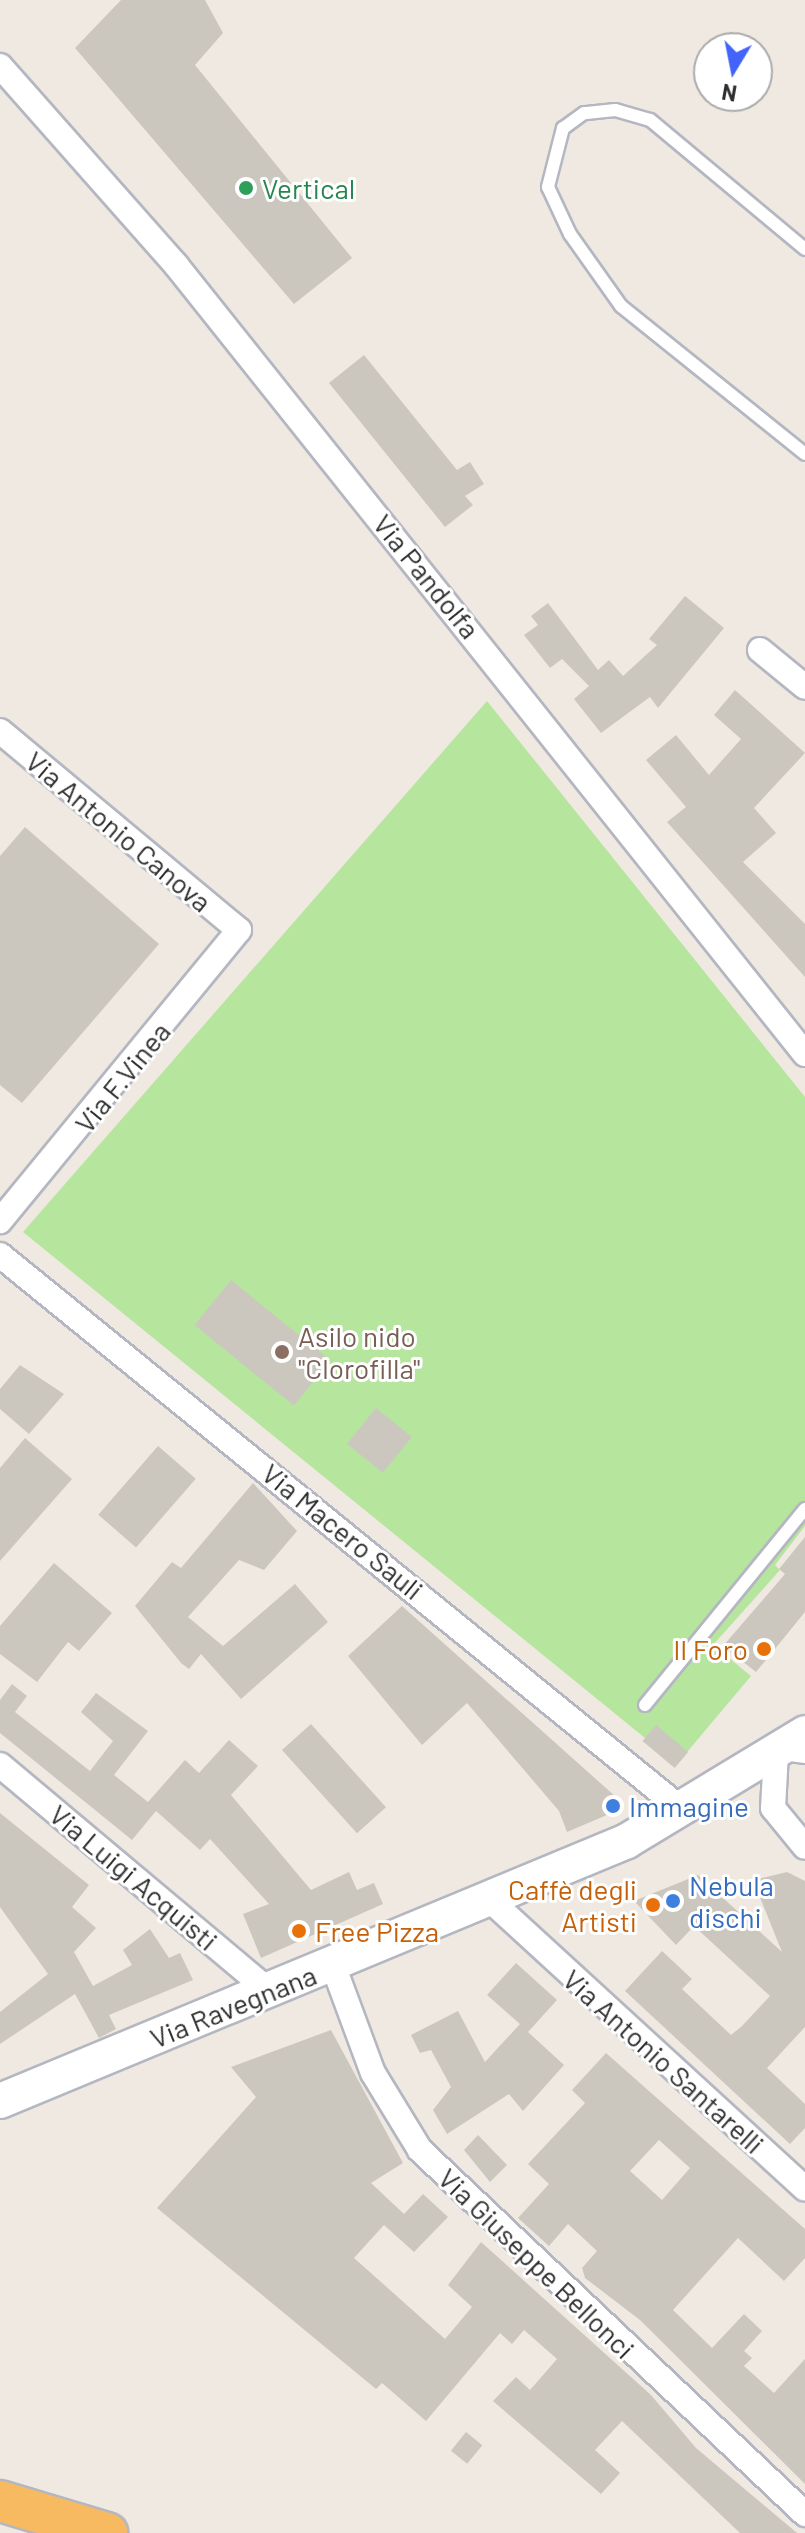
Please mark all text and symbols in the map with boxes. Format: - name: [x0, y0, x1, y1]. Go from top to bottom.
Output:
- north arrow: [693, 32, 773, 112]
- text: N: [720, 80, 739, 108]
- place label: Vertical: [262, 171, 355, 205]
- marker: Vertical: [237, 179, 255, 197]
- street label: Via Pandolfa: [367, 507, 487, 645]
- street label: Via Antonio Canova: [19, 744, 219, 918]
- street label: Via F.Vinea: [67, 1015, 177, 1139]
- place label: Asilo nido "Clorofilla": [298, 1319, 420, 1385]
- marker: Asilo nido "Clorofilla": [273, 1343, 291, 1361]
- street label: Via Macero Sauli: [256, 1456, 430, 1606]
- place label: Il Foro: [673, 1632, 748, 1666]
- marker: Il Foro: [755, 1640, 773, 1658]
- place label: Immagine: [629, 1789, 749, 1823]
- street label: Via Luigi Acquisti: [43, 1797, 225, 1957]
- marker: Immagine: [604, 1797, 622, 1815]
- place label: Nebula dischi: [689, 1868, 774, 1934]
- place label: Caffè degli Artisti: [508, 1872, 637, 1938]
- marker: Nebula dischi: [664, 1892, 682, 1910]
- marker: Caffè degli Artisti: [644, 1896, 662, 1914]
- place label: Free Pizza: [315, 1914, 439, 1948]
- marker: Free Pizza: [290, 1922, 308, 1940]
- street label: Via Ravegnana: [145, 1957, 321, 2055]
- street label: Via Antonio Santarelli: [557, 1962, 771, 2160]
- street label: Via Giuseppe Bellonci: [432, 2161, 642, 2365]

